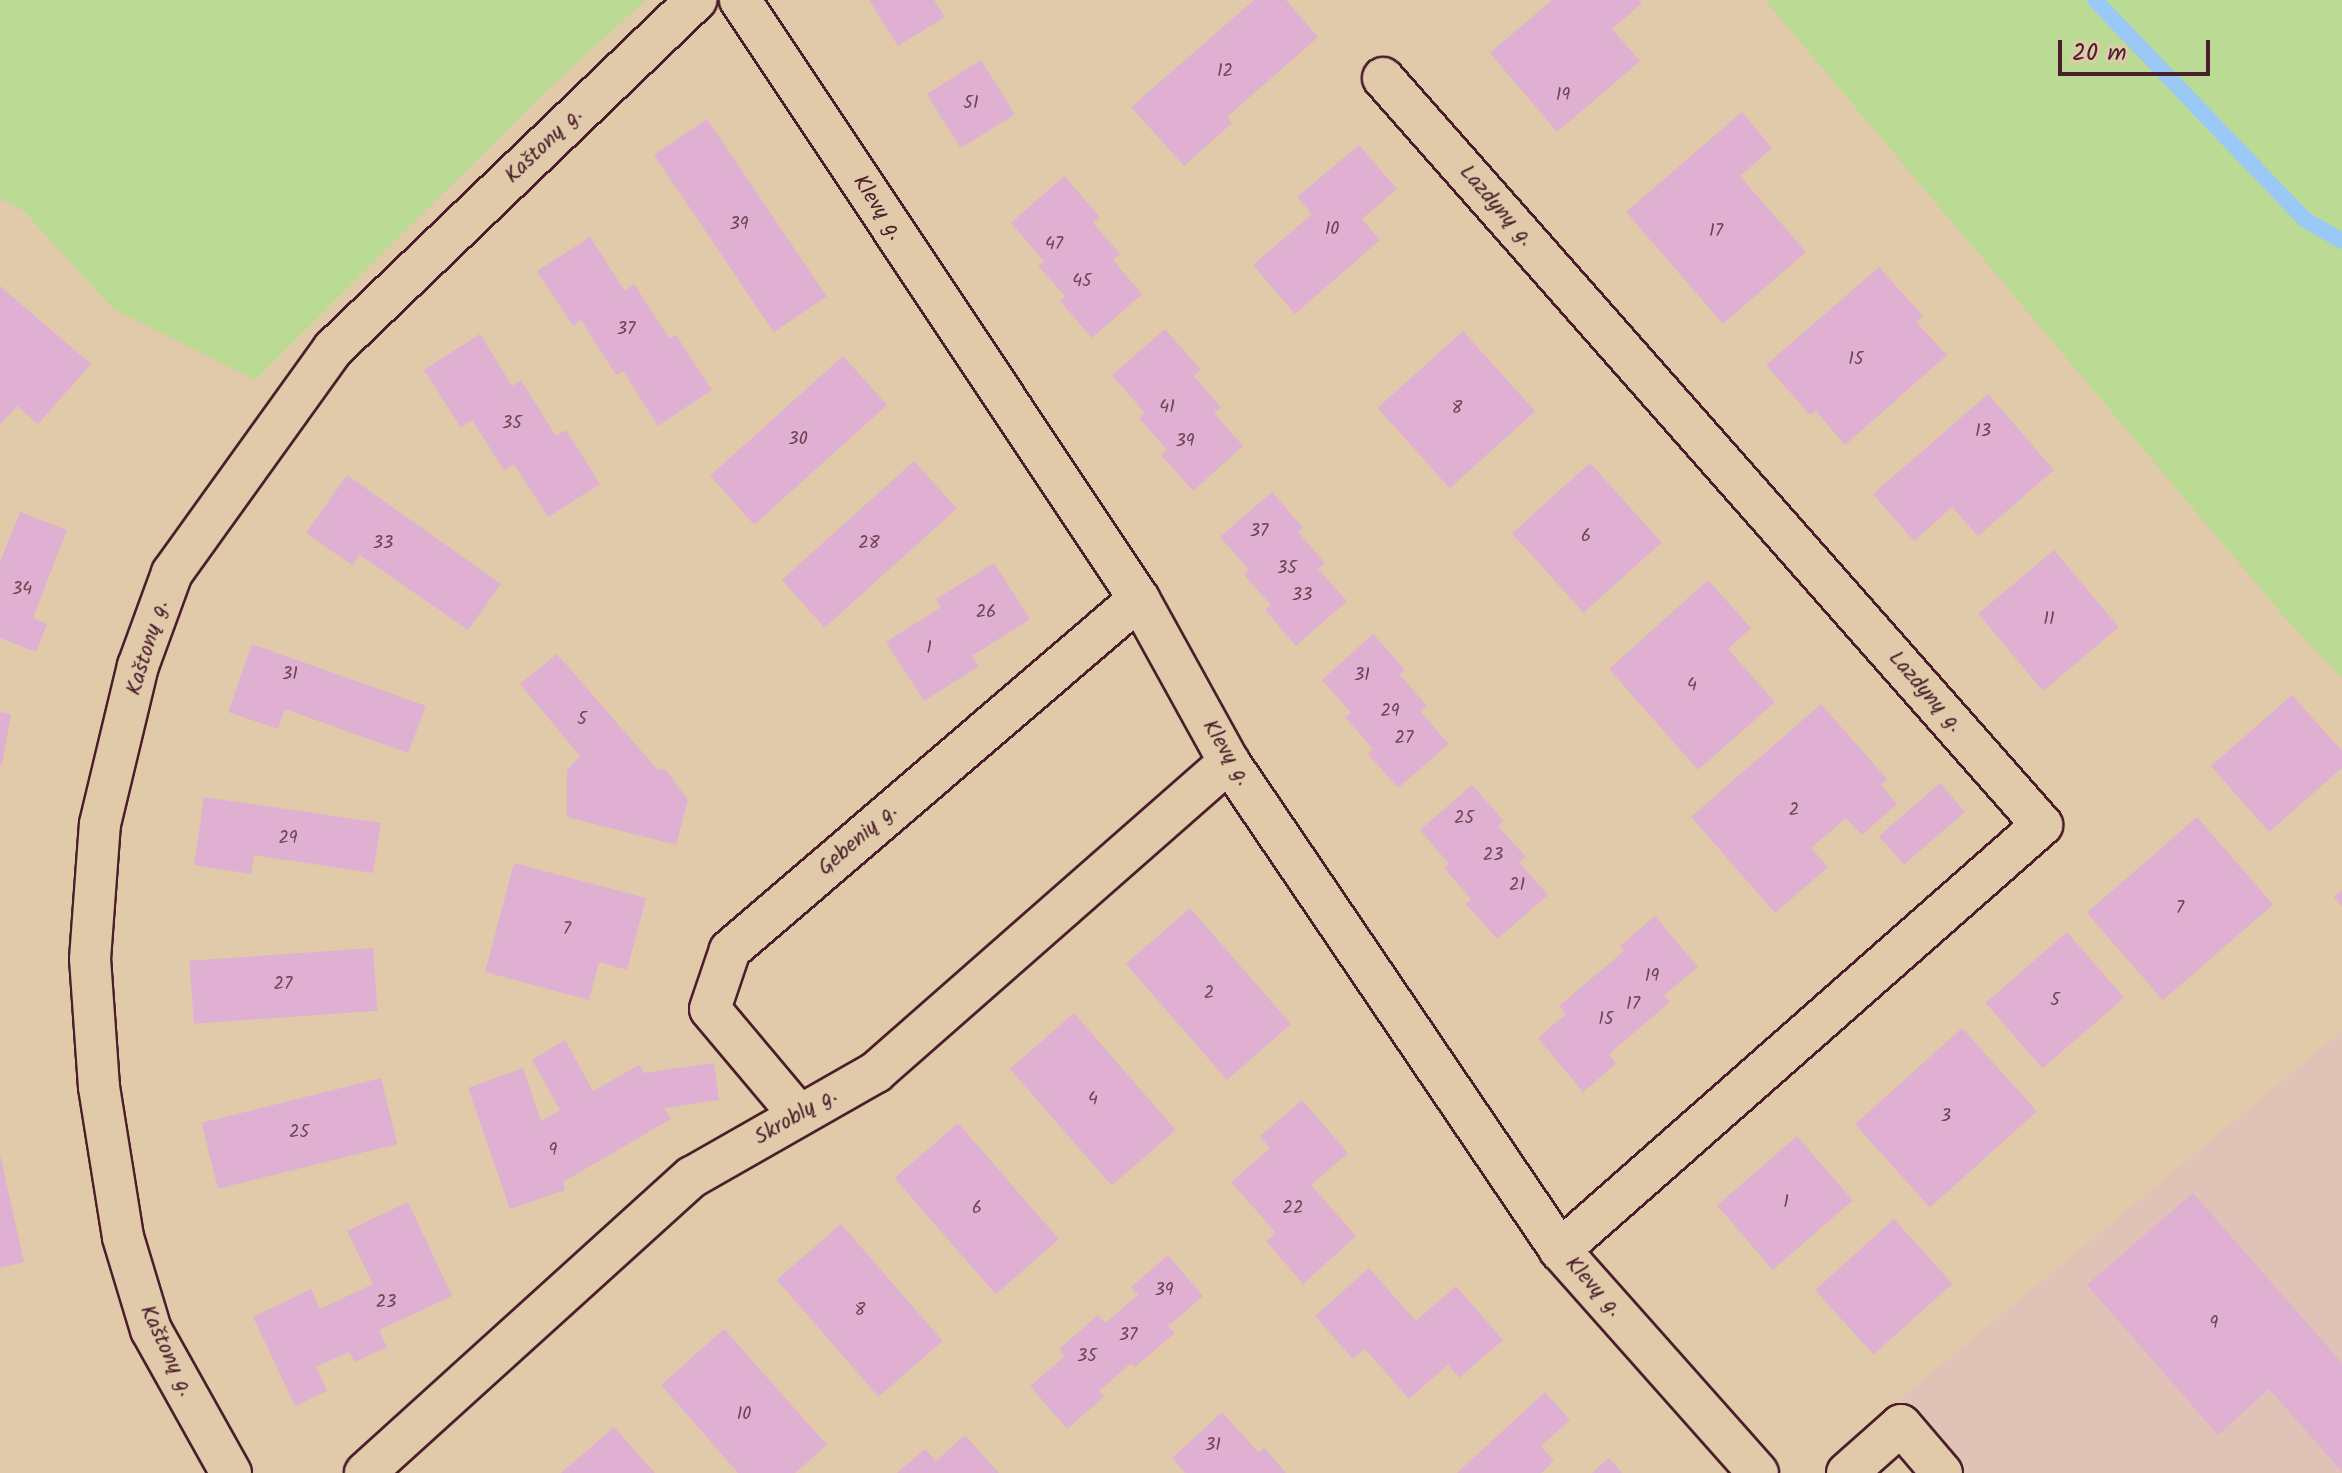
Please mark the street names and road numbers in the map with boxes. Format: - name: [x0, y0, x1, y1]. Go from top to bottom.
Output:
- street label: Kaštonų g.: [500, 102, 588, 190]
- street label: Lazdynų g.: [1453, 160, 1539, 252]
- street label: Klevų g.: [846, 170, 908, 246]
- street label: Kaštonų g.: [121, 597, 175, 699]
- street label: Lazdynų g.: [1882, 646, 1968, 738]
- street label: Klevų g.: [1196, 715, 1256, 791]
- street label: Gebenių g.: [813, 798, 903, 882]
- street label: Skroblų g.: [750, 1083, 842, 1151]
- street label: Klevų g.: [1559, 1251, 1627, 1323]
- street label: Kaštonų g.: [133, 1301, 199, 1401]

